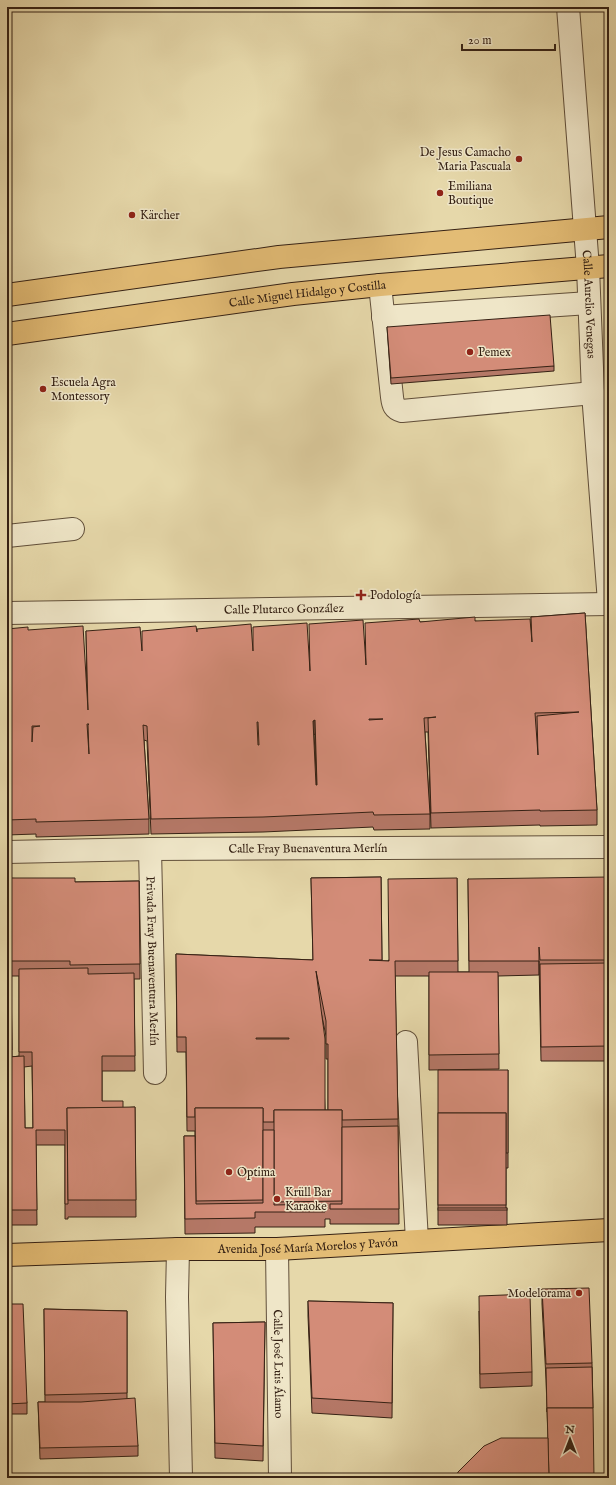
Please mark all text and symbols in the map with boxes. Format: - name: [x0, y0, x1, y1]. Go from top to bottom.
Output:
- scale bar: [462, 26, 555, 52]
- text: 20 m: [468, 33, 491, 48]
- place label: De Jesus Camacho Maria Pascuala: [420, 145, 512, 174]
- marker: De Jesus Camacho Maria Pascuala: [514, 154, 524, 164]
- place label: Emiliana Boutique: [448, 179, 494, 209]
- marker: Emiliana Boutique: [435, 188, 445, 198]
- place label: Kärcher: [140, 208, 180, 223]
- marker: Kärcher: [127, 210, 137, 220]
- street label: Calle Aurelio Venegas: [579, 249, 599, 359]
- street label: Calle Miguel Hidalgo y Costilla: [228, 277, 387, 310]
- place label: Pemex: [478, 345, 511, 360]
- marker: Pemex: [465, 347, 475, 357]
- place label: Escuela Agra Montessory: [51, 375, 117, 404]
- marker: Escuela Agra Montessory: [38, 384, 48, 394]
- place label: Podología: [370, 588, 421, 603]
- marker: Podología: [355, 589, 367, 601]
- street label: Calle Plutarco González: [224, 600, 345, 617]
- street label: Calle Fray Buenaventura Merlín: [229, 840, 388, 856]
- street label: Privada Fray Buenaventura Merlín: [143, 876, 162, 1047]
- place label: Optima: [237, 1165, 276, 1181]
- marker: Optima: [224, 1167, 234, 1177]
- place label: Krüll Bar Karaoke: [285, 1185, 332, 1214]
- marker: Krüll Bar Karaoke: [272, 1194, 282, 1204]
- street label: Avenida José María Morelos y Pavón: [217, 1235, 399, 1258]
- place label: Modelorama: [508, 1286, 572, 1301]
- marker: Modelorama: [574, 1288, 584, 1298]
- street label: Calle José Luis Álamo: [270, 1309, 287, 1419]
- north arrow: [550, 1419, 590, 1459]
- text: N: [564, 1423, 575, 1437]

